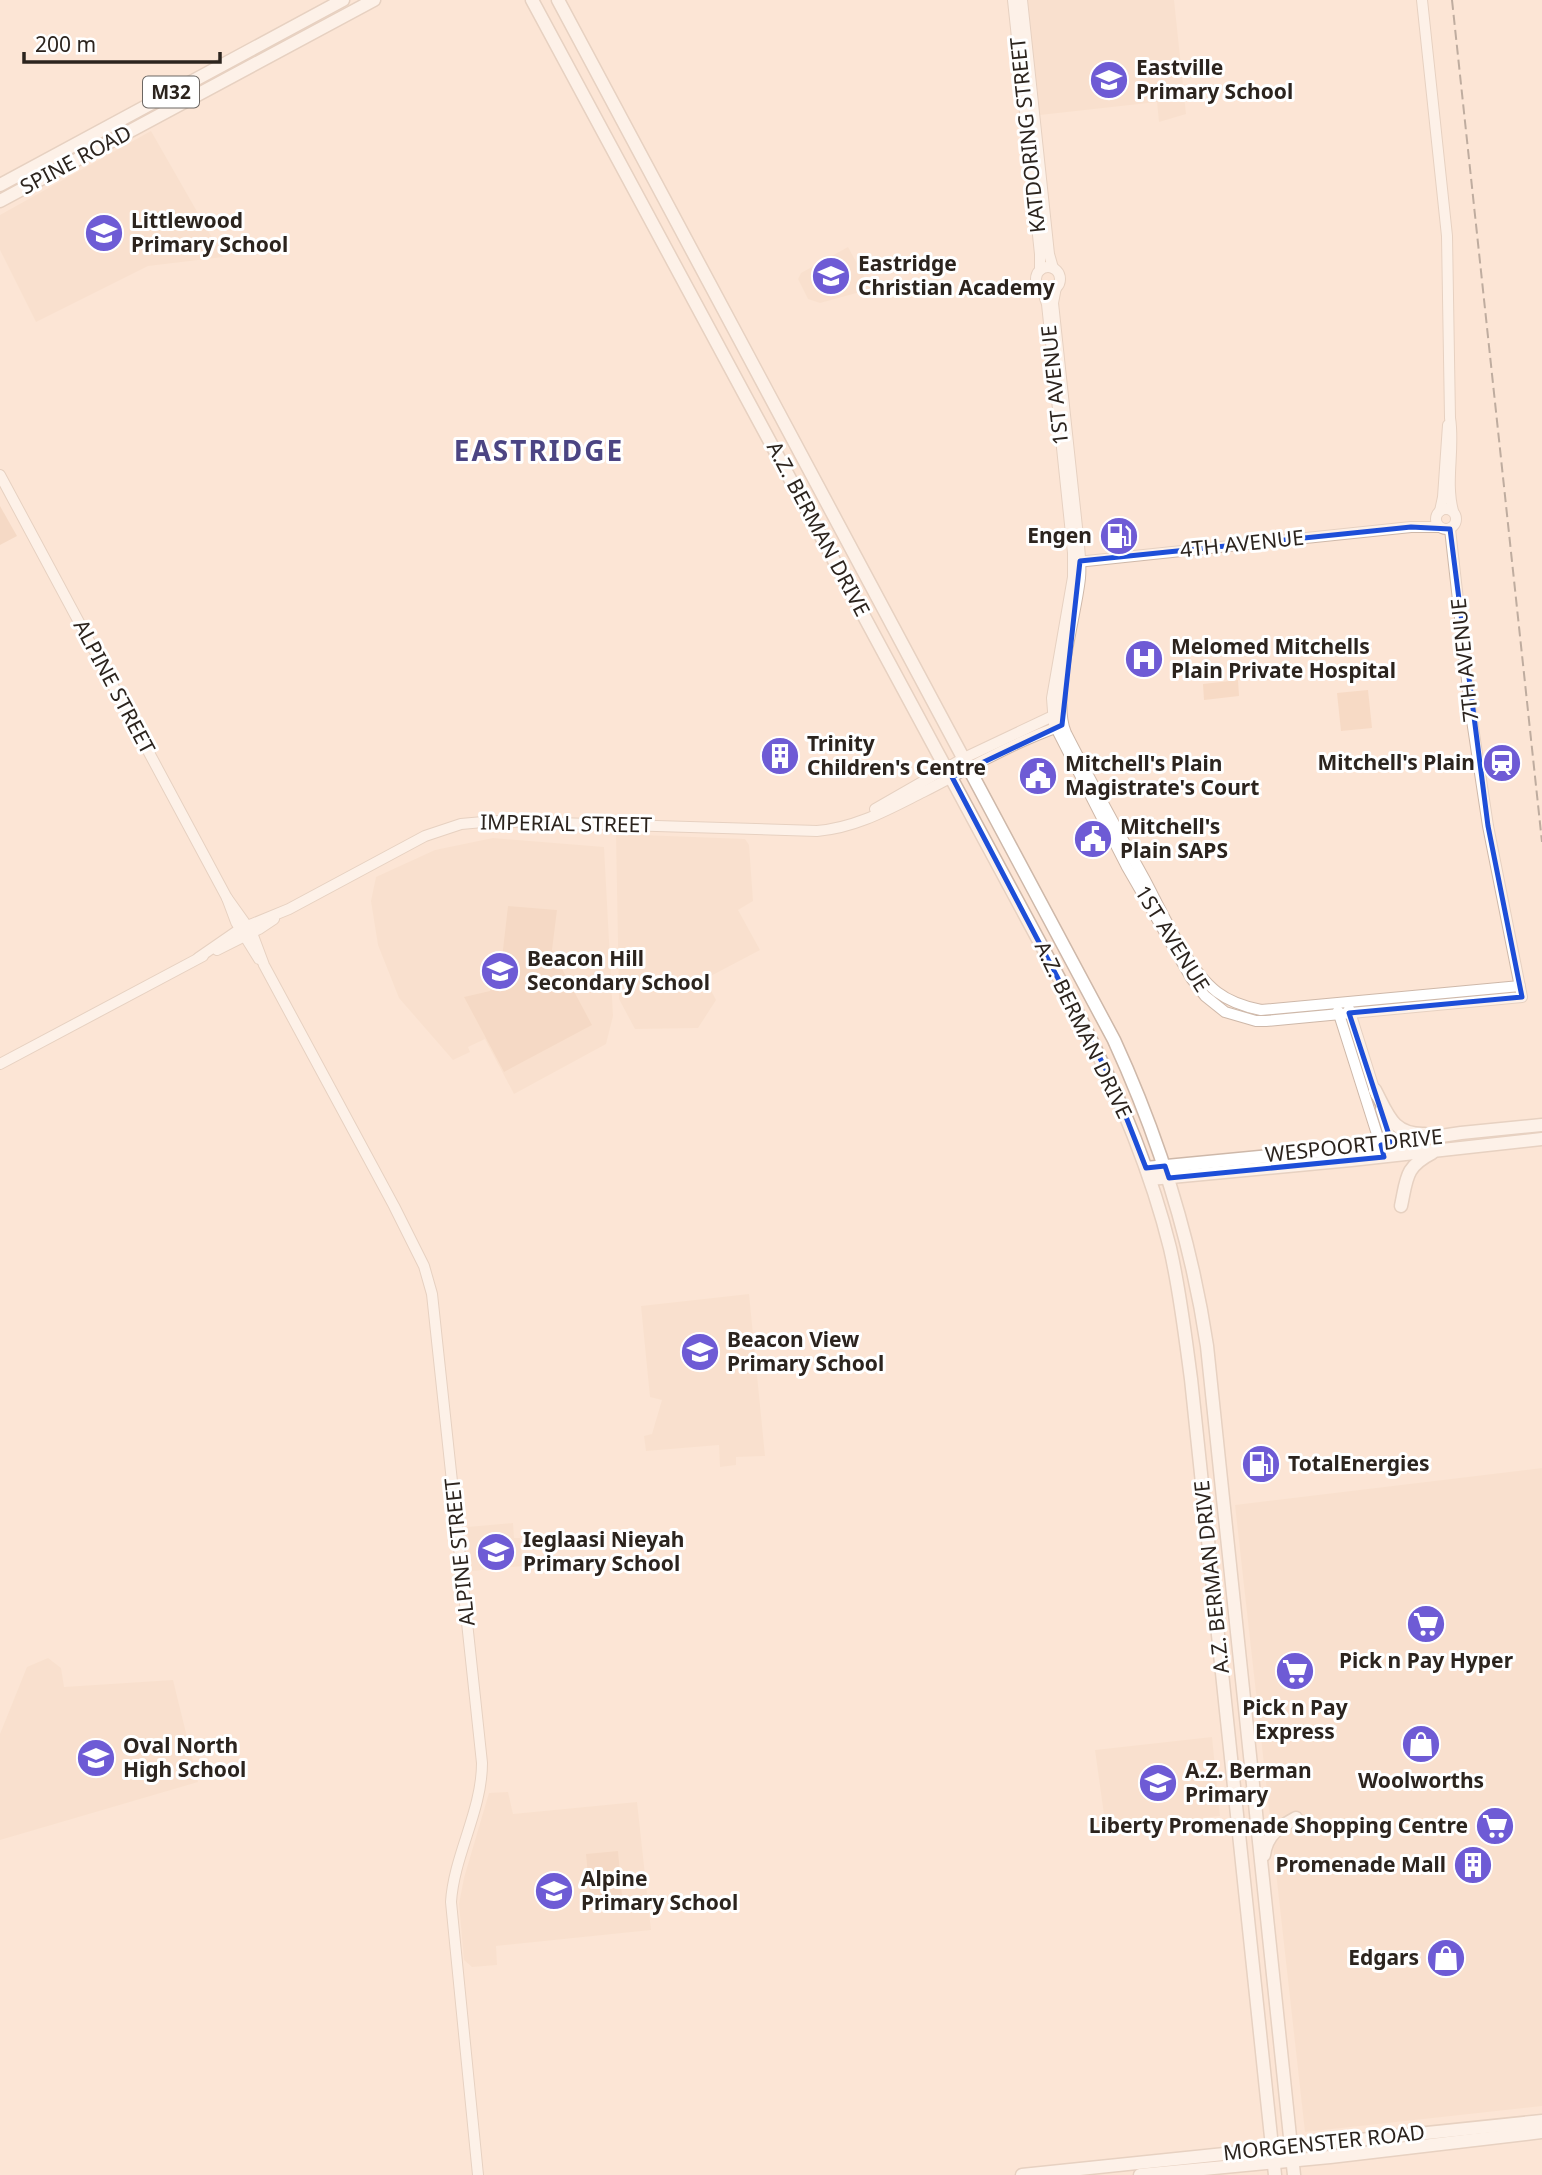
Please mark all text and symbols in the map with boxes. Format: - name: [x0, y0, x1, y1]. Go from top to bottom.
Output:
- scale bar: [24, 21, 220, 65]
- text: 200 m: [35, 30, 96, 58]
- street label: KATDORING STREET: [1003, 36, 1051, 234]
- place label: Eastville Primary School: [1136, 53, 1293, 105]
- school or university icon: Eastville Primary School: [1088, 59, 1130, 101]
- road number: M32: [143, 76, 199, 108]
- street label: SPINE ROAD: [15, 118, 136, 200]
- place label: Littlewood Primary School: [131, 206, 288, 258]
- school or university icon: Littlewood Primary School: [83, 212, 125, 254]
- place label: Eastridge Christian Academy: [858, 249, 1055, 301]
- school or university icon: Eastridge Christian Academy: [810, 255, 852, 297]
- street label: 1ST AVENUE: [1034, 324, 1074, 447]
- district label: EASTRIDGE: [454, 431, 624, 469]
- street label: A.Z. BERMAN DRIVE: [761, 436, 877, 621]
- fuel station icon: Engen: [1098, 515, 1140, 557]
- place label: Engen: [1027, 521, 1092, 549]
- street label: 4TH AVENUE: [1178, 523, 1305, 563]
- street label: 7TH AVENUE: [1444, 597, 1484, 724]
- street label: ALPINE STREET: [68, 614, 162, 759]
- place label: Melomed Mitchells Plain Private Hospital: [1171, 632, 1396, 684]
- hospital icon: Melomed Mitchells Plain Private Hospital: [1123, 638, 1165, 680]
- place label: Trinity Children's Centre: [807, 729, 986, 781]
- building icon: Trinity Children's Centre: [759, 735, 801, 777]
- station icon: Mitchell's Plain: [1481, 742, 1523, 784]
- place label: Mitchell's Plain: [1318, 748, 1475, 776]
- place label: Mitchell's Plain Magistrate's Court: [1065, 749, 1259, 801]
- public building icon: Mitchell's Plain Magistrate's Court: [1017, 755, 1059, 797]
- street label: IMPERIAL STREET: [480, 808, 653, 839]
- place label: Mitchell's Plain SAPS: [1120, 812, 1228, 864]
- public building icon: Mitchell's Plain SAPS: [1072, 818, 1114, 860]
- street label: 1ST AVENUE: [1129, 880, 1217, 997]
- street label: A.Z. BERMAN DRIVE: [1029, 936, 1139, 1123]
- place label: Beacon Hill Secondary School: [527, 944, 710, 996]
- school or university icon: Beacon Hill Secondary School: [479, 950, 521, 992]
- street label: WESPOORT DRIVE: [1264, 1122, 1444, 1168]
- place label: Beacon View Primary School: [727, 1325, 884, 1377]
- school or university icon: Beacon View Primary School: [679, 1331, 721, 1373]
- fuel station icon: TotalEnergies: [1240, 1443, 1282, 1485]
- place label: TotalEnergies: [1288, 1449, 1429, 1477]
- street label: ALPINE STREET: [437, 1476, 481, 1627]
- street label: A.Z. BERMAN DRIVE: [1187, 1479, 1235, 1675]
- place label: Ieglaasi Nieyah Primary School: [523, 1525, 684, 1577]
- school or university icon: Ieglaasi Nieyah Primary School: [475, 1531, 517, 1573]
- supermarket icon: Pick n Pay Hyper: [1405, 1603, 1447, 1645]
- place label: Pick n Pay Hyper: [1339, 1646, 1514, 1674]
- supermarket icon: Pick n Pay Express: [1274, 1650, 1316, 1692]
- place label: Pick n Pay Express: [1242, 1693, 1348, 1745]
- shop icon: Woolworths: [1400, 1723, 1442, 1765]
- place label: Oval North High School: [123, 1731, 246, 1783]
- school or university icon: Oval North High School: [75, 1737, 117, 1779]
- place label: A.Z. Berman Primary: [1185, 1756, 1312, 1808]
- school or university icon: A.Z. Berman Primary: [1137, 1762, 1179, 1804]
- place label: Woolworths: [1358, 1766, 1484, 1794]
- supermarket icon: Liberty Promenade Shopping Centre: [1474, 1805, 1516, 1847]
- place label: Liberty Promenade Shopping Centre: [1089, 1811, 1468, 1839]
- building icon: Promenade Mall: [1452, 1844, 1494, 1886]
- place label: Promenade Mall: [1275, 1850, 1446, 1878]
- place label: Alpine Primary School: [581, 1864, 738, 1916]
- school or university icon: Alpine Primary School: [533, 1870, 575, 1912]
- shop icon: Edgars: [1425, 1937, 1467, 1979]
- place label: Edgars: [1348, 1943, 1419, 1971]
- street label: MORGENSTER ROAD: [1222, 2117, 1426, 2167]

